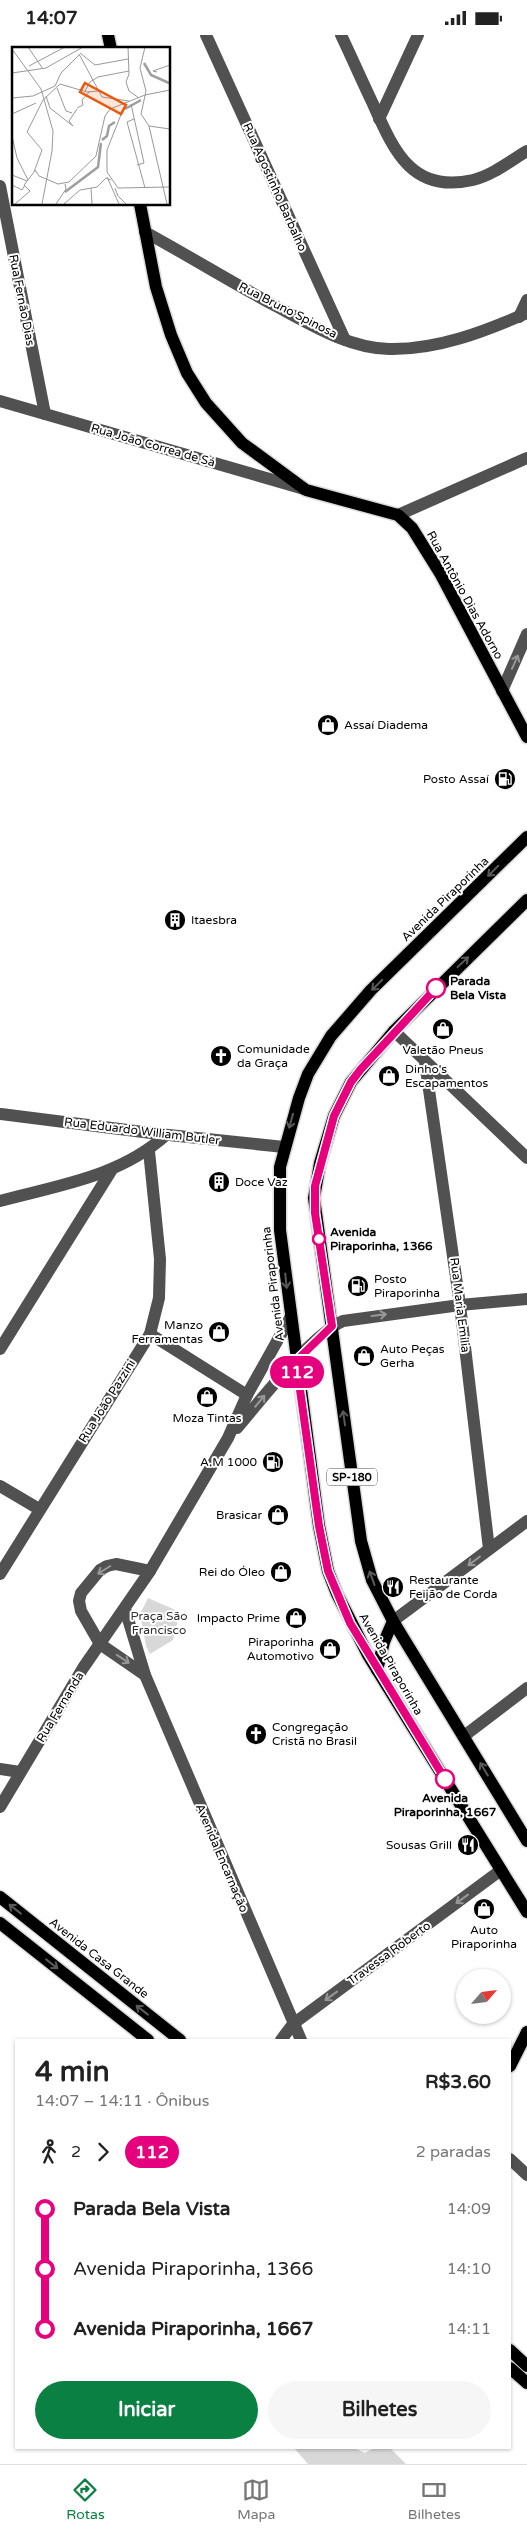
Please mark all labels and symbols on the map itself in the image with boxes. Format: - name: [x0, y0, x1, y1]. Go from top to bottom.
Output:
- inset map: [12, 47, 170, 205]
- street label: Rua Agostinho Barbalho: [240, 121, 310, 253]
- street label: Rua Fernão Dias: [6, 253, 38, 347]
- street label: Rua Bruno Spinosa: [236, 279, 340, 341]
- street label: Rua João Correa de Sá: [89, 421, 217, 469]
- street label: Rua Antônio Dias Adorno: [424, 528, 506, 662]
- one-way arrow: [510, 655, 520, 670]
- shop icon: Assaí Diadema: [316, 713, 340, 737]
- place label: Assaí Diadema: [344, 718, 428, 732]
- fuel station icon: Posto Assaí: [493, 767, 517, 791]
- place label: Posto Assaí: [423, 772, 489, 786]
- street label: Avenida Piraporinha: [399, 854, 491, 944]
- one-way arrow: [487, 865, 499, 878]
- building icon: Itaesbra: [163, 908, 187, 932]
- place label: Itaesbra: [191, 913, 237, 927]
- one-way arrow: [456, 956, 469, 968]
- place label: Parada Bela Vista: [450, 974, 506, 1002]
- marker: Parada Bela Vista: [426, 978, 446, 998]
- one-way arrow: [370, 979, 383, 991]
- shop icon: Valetão Pneus: [431, 1017, 455, 1041]
- place label: Comunidade da Graça: [237, 1042, 310, 1070]
- place label: Valetão Pneus: [402, 1043, 484, 1057]
- church icon: Comunidade da Graça: [209, 1044, 233, 1068]
- place label: Dinho's Escapamentos: [405, 1062, 489, 1090]
- shop icon: Dinho's Escapamentos: [377, 1064, 401, 1088]
- one-way arrow: [286, 1112, 296, 1128]
- street label: Rua Eduardo William Butler: [63, 1115, 221, 1148]
- building icon: Doce Vaz: [207, 1170, 231, 1194]
- place label: Doce Vaz: [235, 1175, 288, 1189]
- place label: Avenida Piraporinha, 1366: [330, 1225, 433, 1254]
- street label: Avenida Piraporinha: [259, 1226, 287, 1342]
- marker: Avenida Piraporinha, 1366: [312, 1232, 326, 1246]
- street label: Rua Maria Emília: [447, 1257, 473, 1353]
- place label: Posto Piraporinha: [374, 1272, 440, 1300]
- one-way arrow: [281, 1273, 291, 1289]
- fuel station icon: Posto Piraporinha: [346, 1274, 370, 1298]
- one-way arrow: [370, 1310, 386, 1320]
- place label: Manzo Ferramentas: [131, 1318, 203, 1346]
- shop icon: Manzo Ferramentas: [207, 1320, 231, 1344]
- place label: Auto Peças Gerha: [380, 1342, 445, 1370]
- shop icon: Auto Peças Gerha: [352, 1344, 376, 1368]
- line badge: 112: [268, 1356, 326, 1388]
- street label: Rua João Pazzini: [76, 1357, 138, 1445]
- shop icon: Moza Tintas: [195, 1385, 219, 1409]
- one-way arrow: [254, 1395, 266, 1408]
- one-way arrow: [339, 1410, 349, 1426]
- place label: Moza Tintas: [173, 1411, 242, 1425]
- fuel station icon: A.M 1000: [261, 1450, 285, 1474]
- place label: A.M 1000: [200, 1455, 257, 1469]
- road number: SP-180: [327, 1469, 377, 1485]
- shop icon: Brasicar: [266, 1503, 290, 1527]
- place label: Brasicar: [216, 1508, 262, 1522]
- one-way arrow: [468, 1555, 481, 1566]
- shop icon: Rei do Óleo: [269, 1560, 293, 1584]
- one-way arrow: [97, 1565, 111, 1575]
- place label: Rei do Óleo: [199, 1565, 265, 1579]
- one-way arrow: [367, 1570, 376, 1586]
- place label: Restaurante Feijão de Corda: [409, 1573, 497, 1601]
- restaurant icon: Restaurante Feijão de Corda: [381, 1575, 405, 1599]
- shop icon: Impacto Prime: [284, 1606, 308, 1630]
- park label: Praça São Francisco: [130, 1609, 188, 1637]
- place label: Impacto Prime: [197, 1611, 280, 1625]
- street label: Avenida Piraporinha: [356, 1611, 426, 1717]
- place label: Piraporinha Automotivo: [247, 1635, 314, 1663]
- shop icon: Piraporinha Automotivo: [318, 1637, 342, 1661]
- one-way arrow: [116, 1653, 130, 1664]
- street label: Rua Fernanda: [33, 1669, 87, 1745]
- place label: Congregação Cristã no Brasil: [272, 1720, 357, 1748]
- church icon: Congregação Cristã no Brasil: [244, 1722, 268, 1746]
- one-way arrow: [478, 1763, 488, 1777]
- marker: Avenida Piraporinha, 1667: [435, 1769, 455, 1789]
- place label: Avenida Piraporinha, 1667: [394, 1791, 497, 1820]
- street label: Avenida Encarnação: [193, 1802, 251, 1914]
- restaurant icon: Sousas Grill: [456, 1833, 480, 1857]
- place label: Sousas Grill: [386, 1838, 452, 1852]
- one-way arrow: [456, 1894, 469, 1905]
- shop icon: Auto Piraporinha: [472, 1897, 496, 1921]
- one-way arrow: [9, 1903, 22, 1914]
- street label: Avenida Casa Grande: [47, 1915, 152, 2001]
- street label: Travessa Roberto: [345, 1918, 433, 1988]
- place label: Auto Piraporinha: [451, 1923, 517, 1951]
- one-way arrow: [45, 1959, 59, 1969]
- north arrow: [456, 1969, 511, 2024]
- one-way arrow: [325, 1991, 339, 2001]
- one-way arrow: [136, 2004, 149, 2015]

